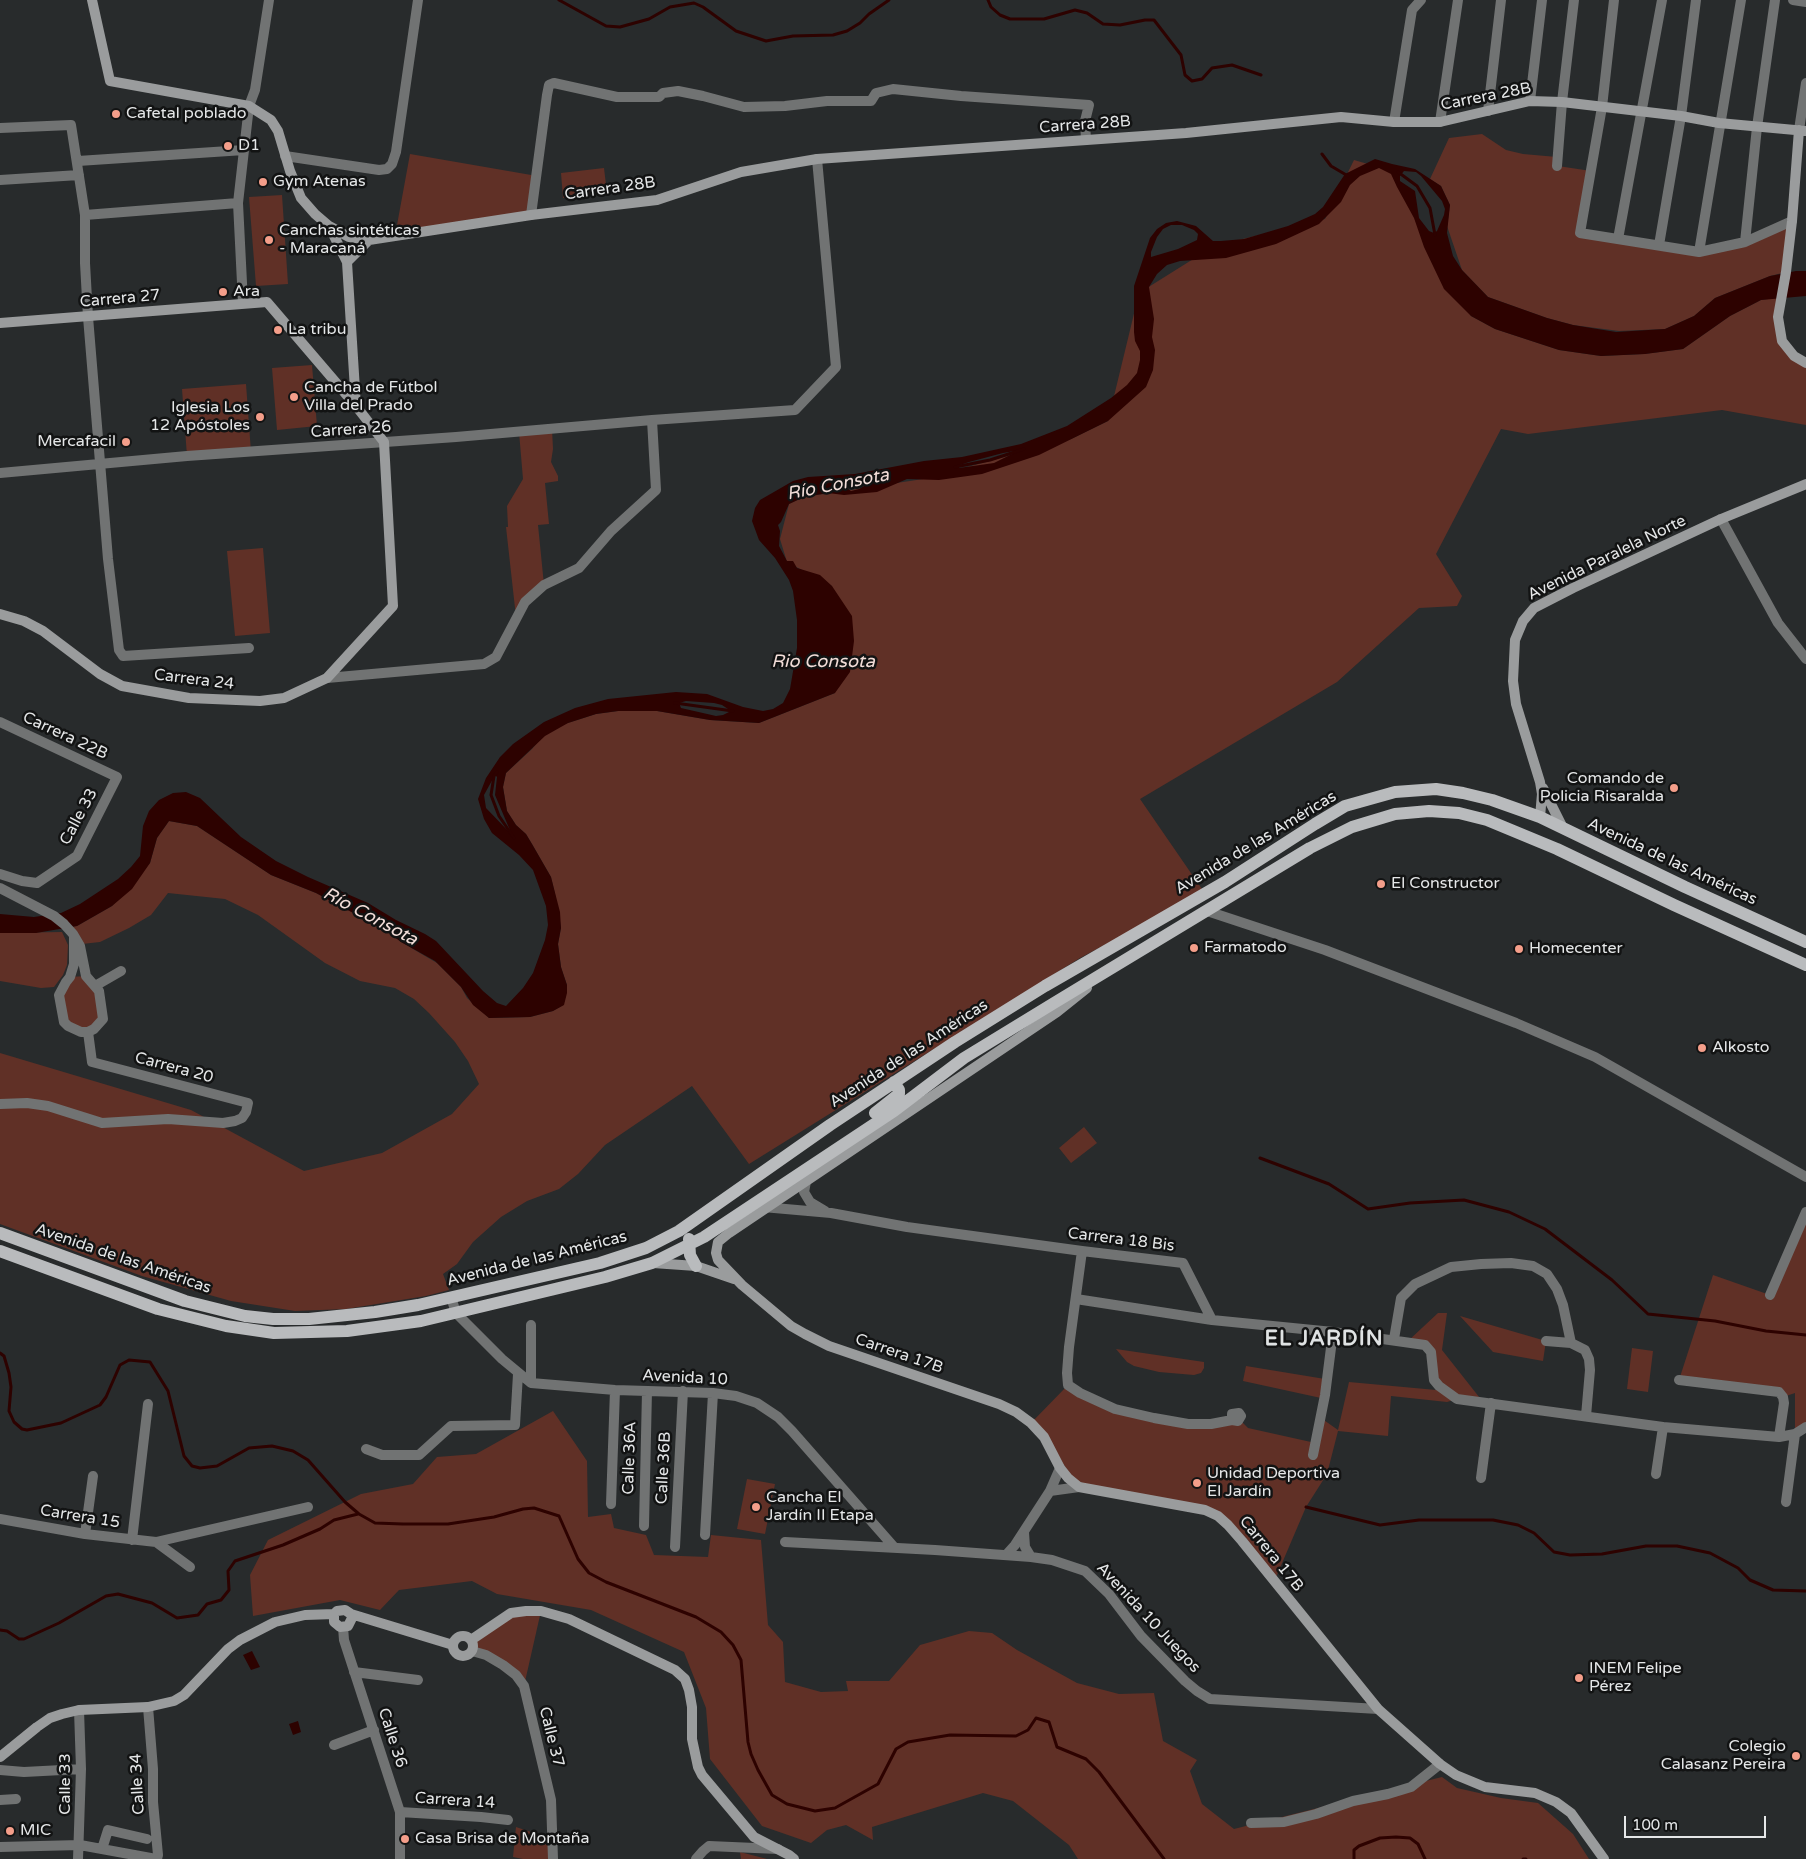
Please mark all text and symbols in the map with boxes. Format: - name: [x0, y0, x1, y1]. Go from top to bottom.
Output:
- street label: Carrera 28B: [1439, 79, 1533, 115]
- place label: Cafetal poblado: [126, 104, 247, 124]
- marker: Cafetal poblado: [110, 108, 122, 120]
- street label: Carrera 28B: [1039, 112, 1131, 138]
- place label: D1: [238, 136, 260, 156]
- marker: D1: [222, 140, 234, 152]
- place label: Gym Atenas: [273, 172, 366, 192]
- street label: Carrera 28B: [563, 173, 657, 205]
- marker: Gym Atenas: [257, 176, 269, 188]
- place label: Canchas sintéticas - Maracaná: [279, 221, 420, 259]
- marker: Canchas sintéticas - Maracaná: [263, 234, 275, 246]
- place label: Ara: [233, 282, 260, 302]
- street label: Carrera 27: [79, 286, 161, 312]
- marker: Ara: [217, 286, 229, 298]
- place label: La tribu: [288, 320, 346, 340]
- marker: La tribu: [272, 324, 284, 336]
- place label: Cancha de Fútbol Villa del Prado: [304, 378, 437, 416]
- marker: Cancha de Fútbol Villa del Prado: [288, 391, 300, 403]
- place label: Iglesia Los 12 Apóstoles: [150, 398, 250, 436]
- marker: Iglesia Los 12 Apóstoles: [254, 411, 266, 423]
- street label: Carrera 26: [310, 418, 392, 442]
- place label: Mercafacil: [37, 432, 116, 452]
- marker: Mercafacil: [120, 436, 132, 448]
- water label: Río Consota: [785, 465, 891, 505]
- street label: Avenida Paralela Norte: [1525, 511, 1689, 605]
- water label: Rio Consota: [771, 651, 875, 673]
- street label: Carrera 24: [153, 666, 235, 694]
- street label: Carrera 22B: [19, 708, 111, 764]
- place label: Comando de Policia Risaralda: [1540, 769, 1664, 807]
- marker: Comando de Policia Risaralda: [1668, 782, 1680, 794]
- street label: Calle 33: [56, 785, 102, 849]
- street label: Avenida de las Américas: [1172, 787, 1340, 899]
- street label: Avenida de las Américas: [1584, 814, 1760, 910]
- place label: El Constructor: [1391, 874, 1500, 894]
- marker: El Constructor: [1375, 878, 1387, 890]
- water label: Río Consota: [319, 883, 421, 951]
- place label: Farmatodo: [1204, 938, 1287, 958]
- place label: Homecenter: [1529, 939, 1623, 959]
- marker: Farmatodo: [1188, 942, 1200, 954]
- marker: Homecenter: [1513, 943, 1525, 955]
- street label: Avenida de las Américas: [826, 996, 992, 1112]
- place label: Alkosto: [1712, 1038, 1769, 1058]
- marker: Alkosto: [1696, 1042, 1708, 1054]
- street label: Carrera 20: [133, 1048, 215, 1088]
- street label: Avenida de las Américas: [33, 1220, 213, 1298]
- street label: Carrera 18 Bis: [1067, 1224, 1175, 1256]
- street label: Avenida de las Américas: [445, 1227, 629, 1291]
- district label: EL JARDÍN: [1263, 1326, 1385, 1352]
- street label: Carrera 17B: [853, 1330, 945, 1378]
- street label: Avenida 10: [642, 1366, 728, 1390]
- street label: Calle 36A: [619, 1421, 641, 1495]
- street label: Calle 36B: [653, 1431, 675, 1505]
- place label: Unidad Deportiva El Jardín: [1207, 1464, 1340, 1502]
- marker: Unidad Deportiva El Jardín: [1191, 1477, 1203, 1489]
- place label: Cancha El Jardín II Etapa: [766, 1488, 874, 1526]
- street label: Carrera 15: [39, 1501, 121, 1533]
- marker: Cancha El Jardín II Etapa: [750, 1501, 762, 1513]
- street label: Carrera 17B: [1235, 1512, 1307, 1596]
- street label: Avenida 10 Juegos: [1092, 1559, 1204, 1677]
- place label: INEM Felipe Pérez: [1589, 1659, 1681, 1697]
- marker: INEM Felipe Pérez: [1573, 1672, 1585, 1684]
- street label: Calle 37: [534, 1705, 568, 1769]
- street label: Calle 36: [373, 1706, 411, 1770]
- place label: Colegio Calasanz Pereira: [1661, 1737, 1786, 1775]
- marker: Colegio Calasanz Pereira: [1790, 1750, 1802, 1762]
- street label: Calle 33: [56, 1753, 76, 1815]
- street label: Calle 34: [127, 1753, 149, 1815]
- street label: Carrera 14: [414, 1789, 496, 1813]
- scale bar: [1626, 1806, 1768, 1838]
- text: 100 m: [1632, 1816, 1678, 1834]
- place label: MIC: [20, 1821, 51, 1841]
- marker: MIC: [4, 1825, 16, 1837]
- place label: Casa Brisa de Montaña: [415, 1829, 590, 1849]
- marker: Casa Brisa de Montaña: [399, 1833, 411, 1845]

